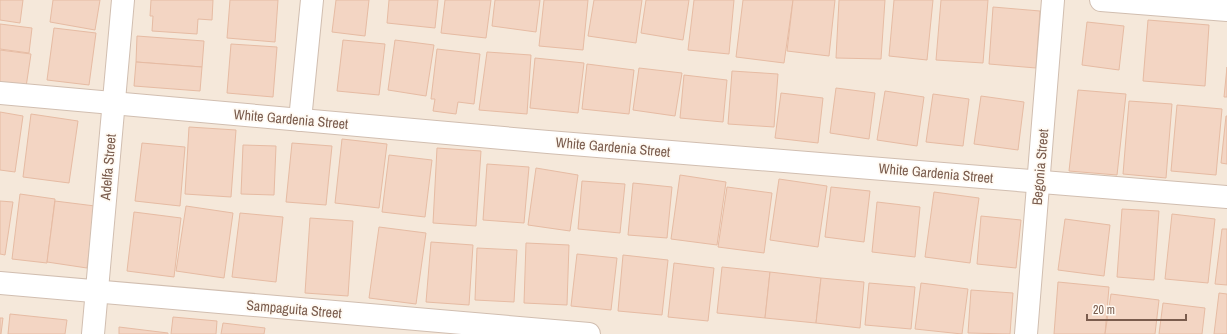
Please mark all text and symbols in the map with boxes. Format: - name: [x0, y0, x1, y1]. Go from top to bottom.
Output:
- street label: White Gardenia Street: [233, 105, 349, 133]
- street label: Begonia Street: [1028, 128, 1052, 206]
- street label: Adelfa Street: [96, 133, 120, 202]
- street label: White Gardenia Street: [555, 133, 671, 161]
- street label: White Gardenia Street: [878, 159, 994, 187]
- street label: Sampaguita Street: [246, 296, 342, 322]
- scale bar: [1087, 296, 1186, 322]
- text: 20 m: [1093, 302, 1115, 318]

